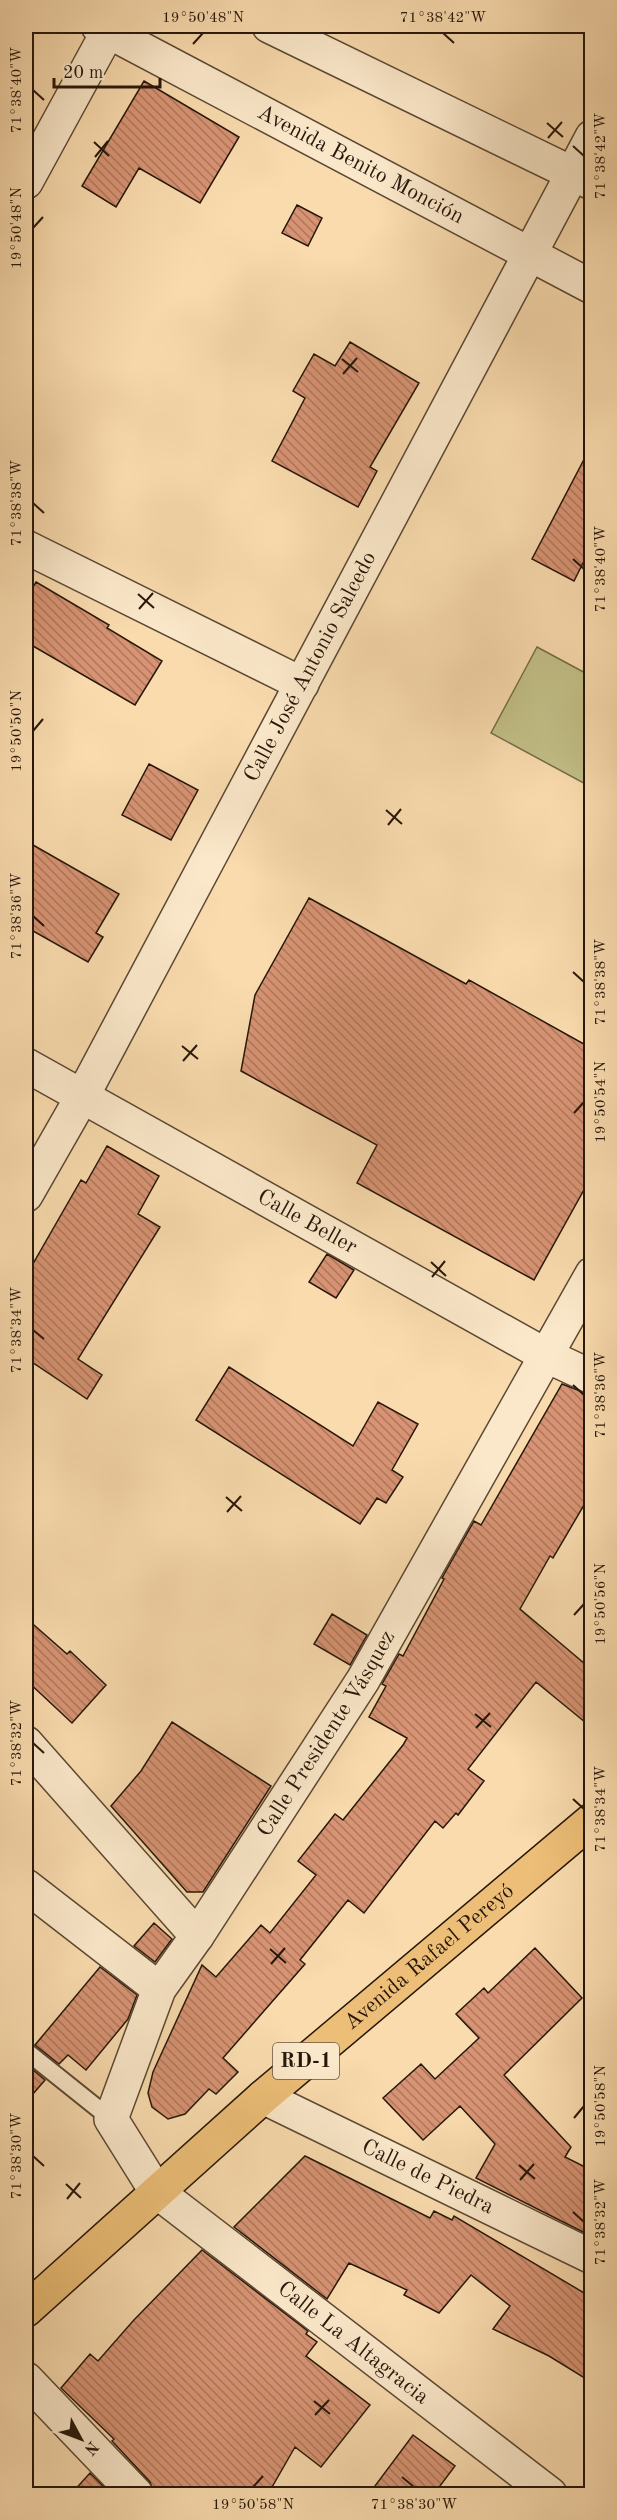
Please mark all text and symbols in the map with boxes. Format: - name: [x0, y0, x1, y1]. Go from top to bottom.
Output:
- text: 19°50'48"N: [162, 11, 244, 26]
- text: 71°38'42"W: [400, 11, 486, 26]
- text: 71°38'40"W: [10, 47, 25, 133]
- scale bar: [54, 51, 160, 89]
- text: 20 m: [63, 64, 103, 82]
- street label: Avenida Benito Monción: [254, 101, 468, 228]
- text: 71°38'42"W: [594, 113, 609, 199]
- text: 19°50'48"N: [10, 187, 25, 269]
- text: 71°38'38"W: [10, 460, 25, 546]
- text: 71°38'40"W: [594, 526, 609, 612]
- street label: Calle José Antonio Salcedo: [240, 548, 381, 786]
- text: 19°50'50"N: [10, 690, 25, 772]
- text: 71°38'36"W: [10, 873, 25, 959]
- text: 71°38'38"W: [594, 939, 609, 1025]
- text: 19°50'54"N: [594, 1061, 609, 1143]
- street label: Calle Beller: [254, 1186, 361, 1258]
- text: 71°38'34"W: [10, 1287, 25, 1373]
- text: 71°38'36"W: [594, 1352, 609, 1438]
- text: 19°50'56"N: [594, 1563, 609, 1645]
- street label: Calle Presidente Vásquez: [253, 1627, 399, 1841]
- text: 71°38'32"W: [10, 1700, 25, 1786]
- text: 71°38'34"W: [594, 1766, 609, 1852]
- street label: Avenida Rafael Pereyó: [340, 1880, 518, 2034]
- road number: RD-1: [273, 2043, 339, 2079]
- text: 19°50'58"N: [594, 2065, 609, 2147]
- text: 71°38'30"W: [10, 2113, 25, 2199]
- street label: Calle de Piedra: [358, 2136, 497, 2218]
- text: 71°38'32"W: [594, 2179, 609, 2265]
- street label: Calle La Altagracia: [273, 2277, 433, 2409]
- north arrow: [51, 2409, 111, 2469]
- text: N: [80, 2438, 101, 2458]
- text: 19°50'58"N: [212, 2498, 294, 2513]
- text: 71°38'30"W: [371, 2498, 457, 2513]

